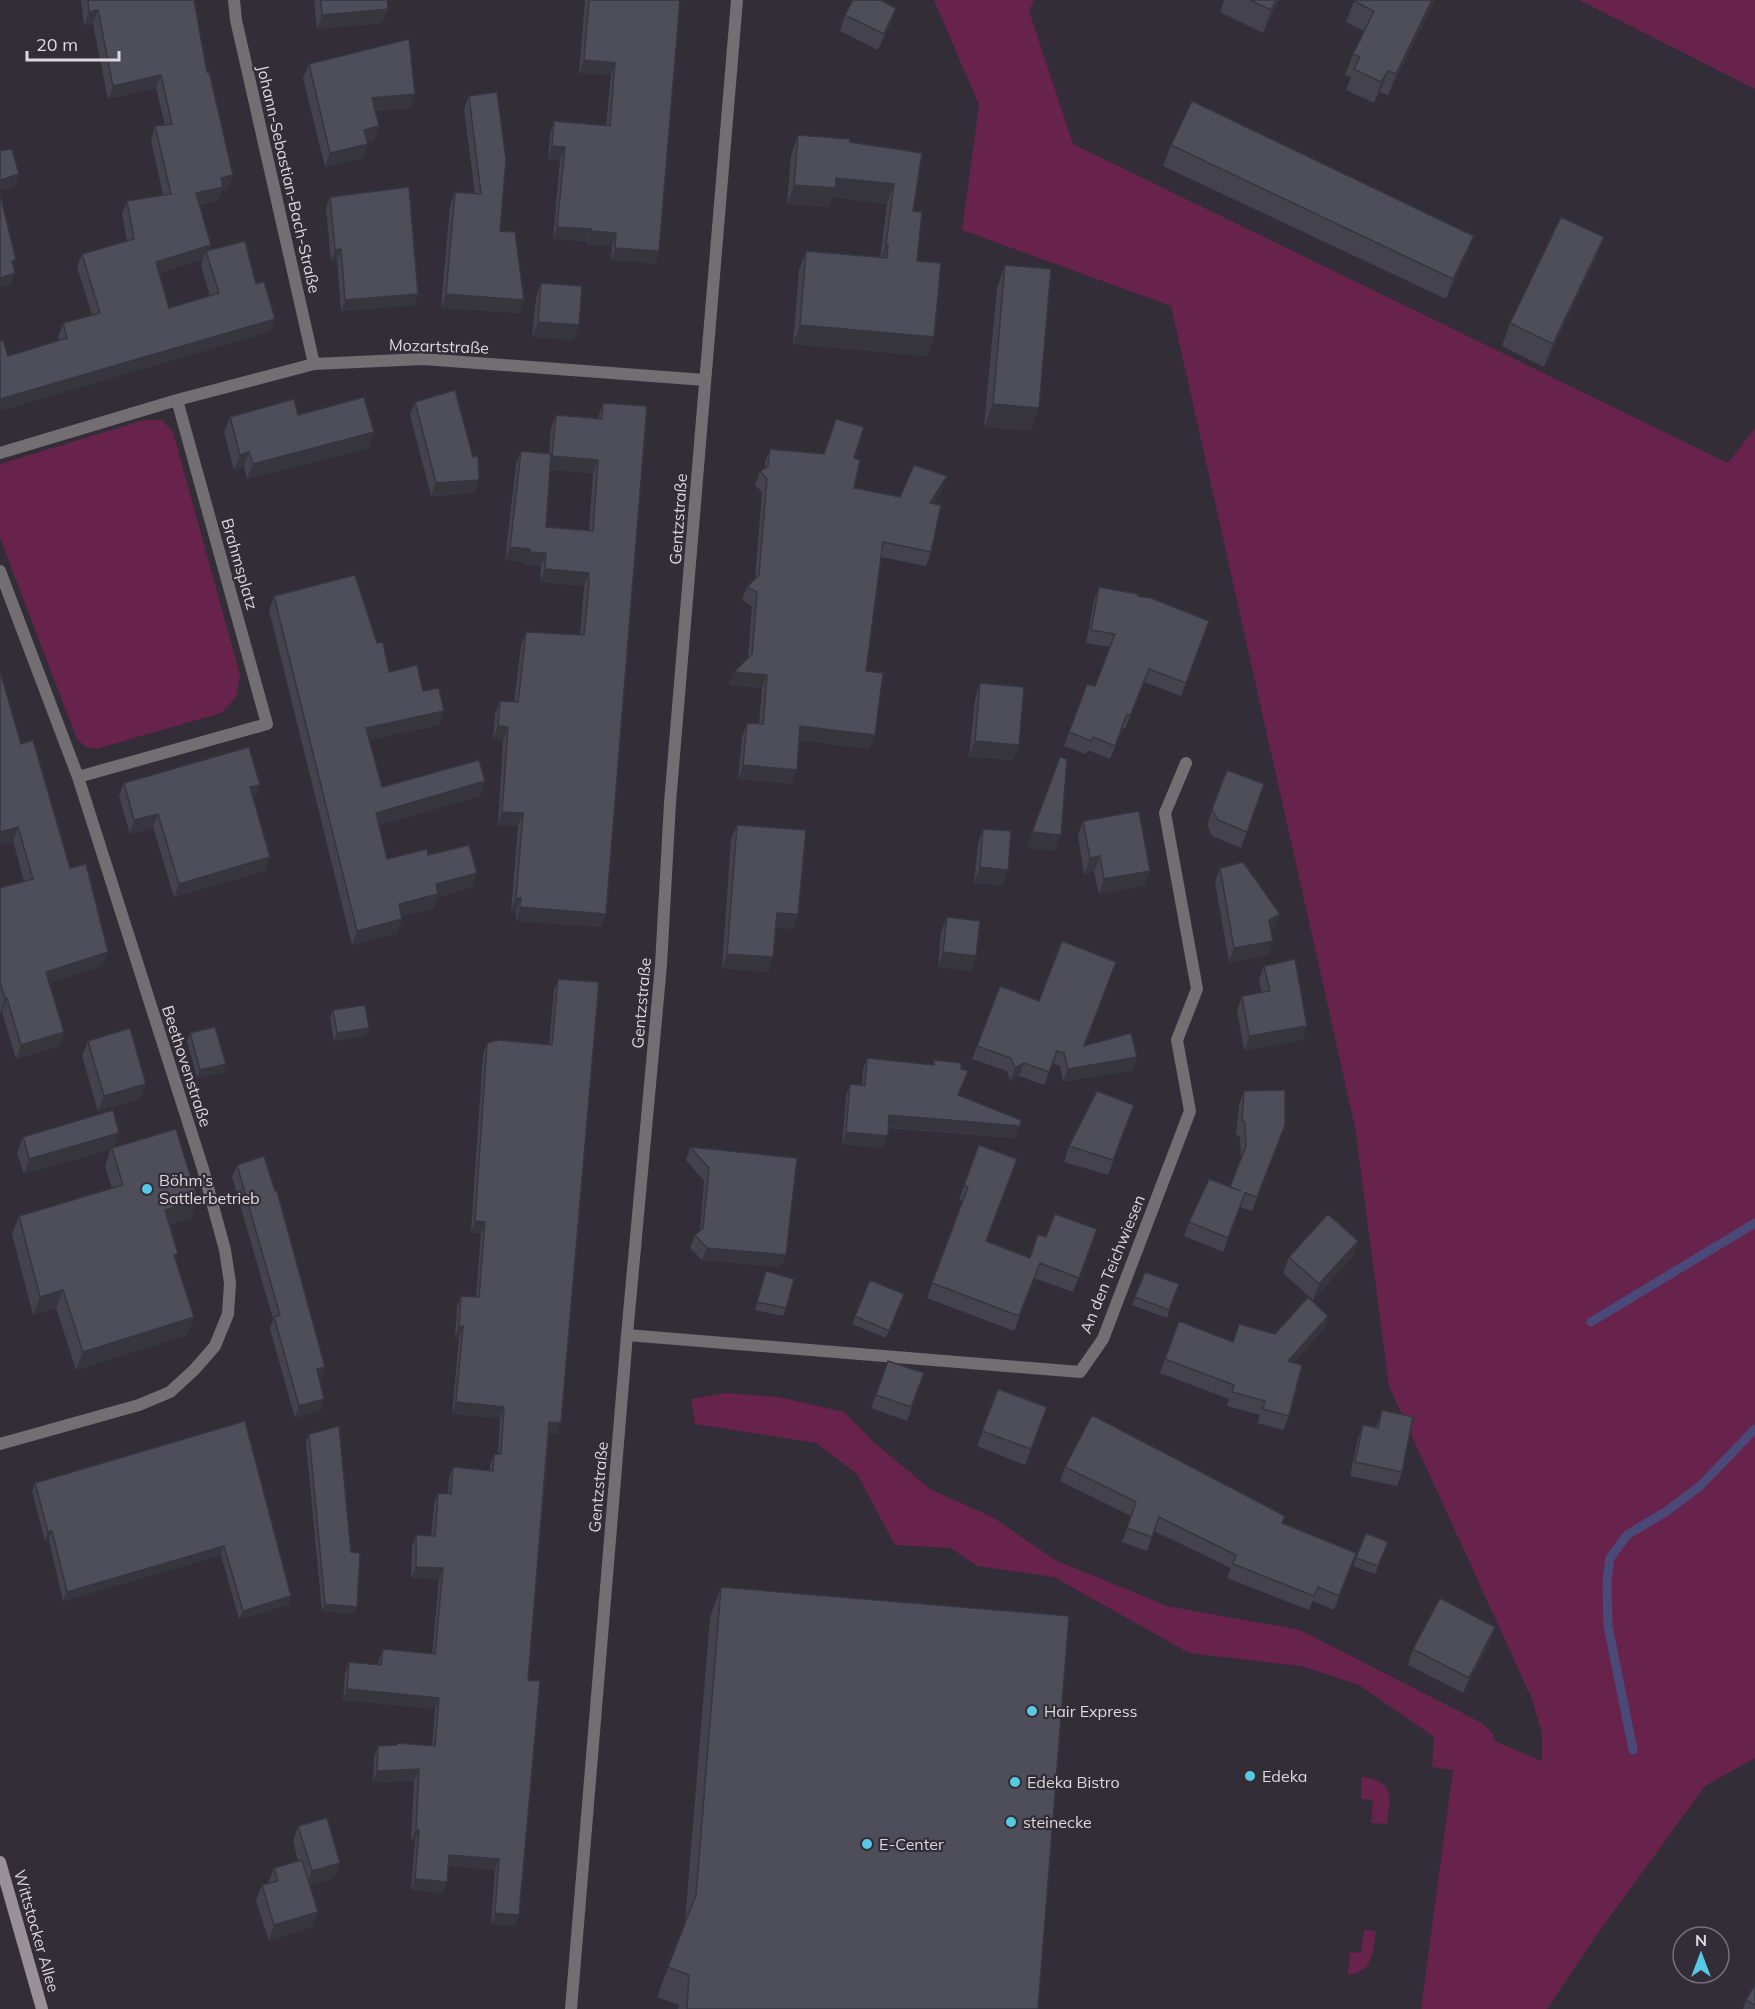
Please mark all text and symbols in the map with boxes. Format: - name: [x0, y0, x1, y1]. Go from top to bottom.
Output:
- scale bar: [27, 24, 118, 62]
- text: 20 m: [36, 33, 78, 56]
- street label: Johann-Sebastian-Bach-Straße: [253, 63, 325, 295]
- street label: Mozartstraße: [389, 334, 489, 358]
- street label: Gentzstraße: [665, 473, 691, 565]
- street label: Brahmsplatz: [217, 516, 263, 612]
- street label: Gentzstraße: [627, 957, 655, 1049]
- street label: Beethovenstraße: [158, 1003, 216, 1129]
- place label: Böhm’s Sattlerbetrieb: [159, 1170, 260, 1208]
- marker: Böhm’s Sattlerbetrieb: [140, 1182, 154, 1196]
- street label: An den Teichwiesen: [1075, 1192, 1149, 1336]
- street label: Gentzstraße: [584, 1441, 612, 1533]
- place label: Hair Express: [1044, 1701, 1138, 1721]
- marker: Hair Express: [1025, 1704, 1039, 1718]
- place label: Edeka: [1262, 1766, 1307, 1786]
- marker: Edeka: [1243, 1769, 1257, 1783]
- place label: Edeka Bistro: [1027, 1772, 1120, 1792]
- marker: Edeka Bistro: [1008, 1775, 1022, 1789]
- place label: steinecke: [1023, 1812, 1092, 1832]
- marker: steinecke: [1004, 1815, 1018, 1829]
- place label: E-Center: [879, 1834, 944, 1854]
- marker: E-Center: [860, 1837, 874, 1851]
- street label: Wittstocker Allee: [10, 1867, 64, 1995]
- north arrow: [1671, 1925, 1731, 1985]
- text: N: [1695, 1930, 1707, 1950]

